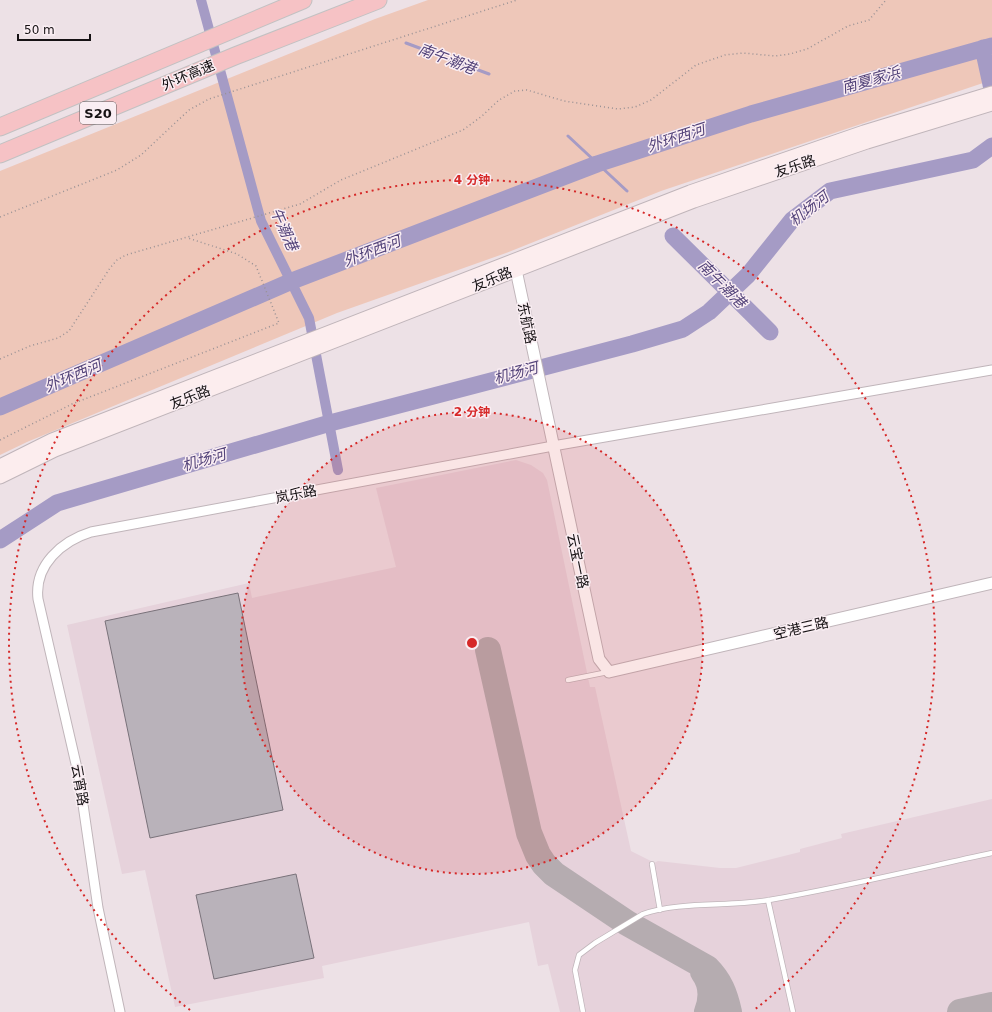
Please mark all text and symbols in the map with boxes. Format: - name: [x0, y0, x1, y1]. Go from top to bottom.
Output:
- scale bar: [18, 16, 90, 42]
- text: 50 m: [24, 23, 55, 37]
- water label: 南午潮港: [416, 40, 480, 79]
- street label: 外环高速: [159, 57, 217, 93]
- water label: 南夏家浜: [840, 63, 904, 97]
- road number: S20: [80, 102, 116, 124]
- water label: 外环西河: [645, 119, 710, 156]
- street label: 友乐路: [773, 152, 817, 180]
- text: 4 分钟: [454, 173, 490, 187]
- water label: 机场河: [786, 186, 835, 230]
- water label: 午潮港: [267, 205, 302, 255]
- water label: 外环西河: [341, 231, 406, 270]
- water label: 南午潮港: [694, 256, 751, 313]
- street label: 友乐路: [470, 264, 514, 294]
- street label: 东航路: [515, 301, 539, 345]
- water label: 外环西河: [42, 355, 107, 396]
- water label: 机场河: [492, 358, 543, 388]
- street label: 友乐路: [168, 382, 212, 412]
- text: 2 分钟: [454, 405, 490, 419]
- water label: 机场河: [180, 444, 231, 475]
- street label: 岚乐路: [274, 482, 318, 506]
- street label: 云宝一路: [564, 532, 592, 590]
- street label: 空港三路: [772, 614, 830, 642]
- centre of rings: [465, 636, 479, 650]
- street label: 云宵路: [68, 763, 92, 807]

